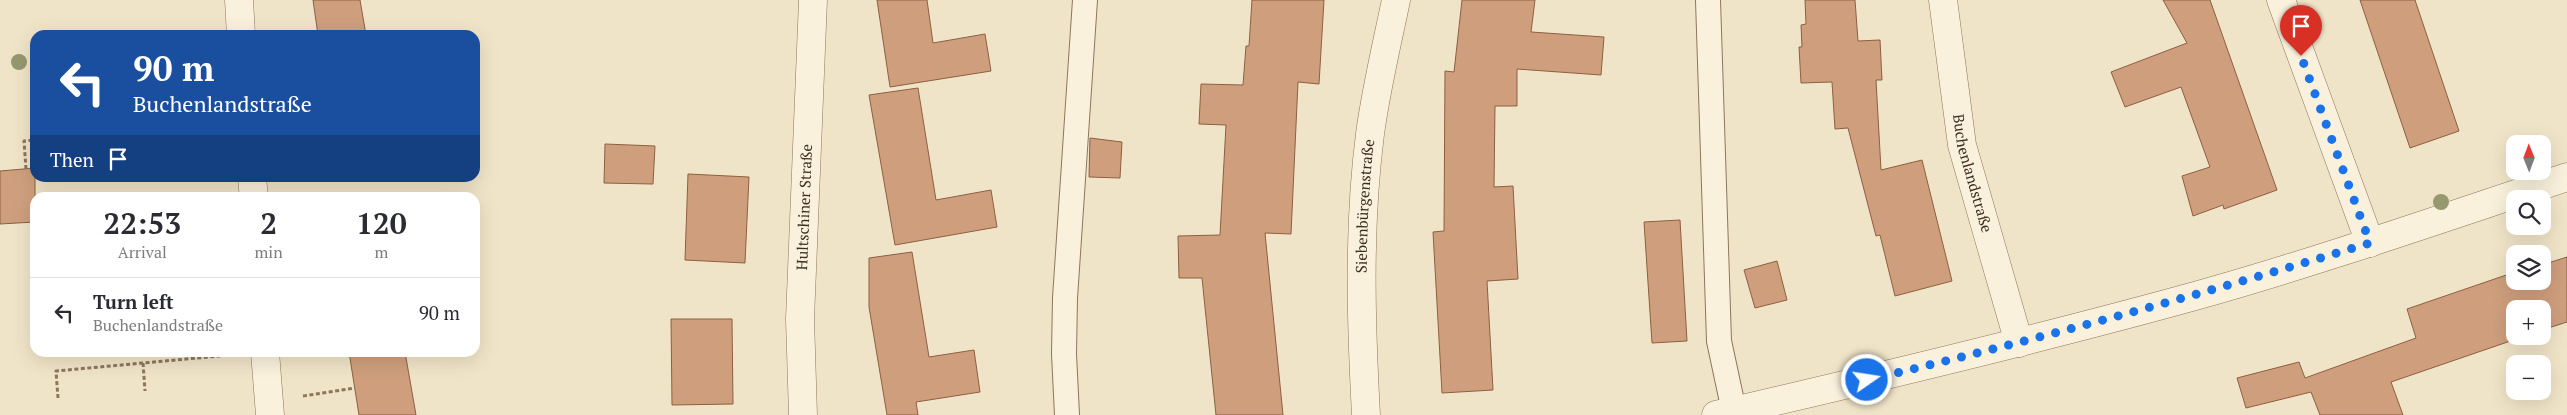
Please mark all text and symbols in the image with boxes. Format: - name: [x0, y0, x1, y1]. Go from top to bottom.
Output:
- pin: [2280, 5, 2322, 56]
- icon: arrive: [2287, 12, 2315, 40]
- text: 90 m: [133, 45, 214, 91]
- icon: left: [50, 50, 115, 115]
- text: Buchenlandstraße: [133, 89, 312, 118]
- street label: Buchenlandstraße: [1949, 113, 1998, 235]
- north arrow: [2506, 135, 2551, 180]
- map controls: [2506, 135, 2551, 400]
- street label: Siebenbürgenstraße: [1351, 138, 1378, 273]
- street label: Hultschiner Straße: [791, 144, 816, 271]
- icon: arrive: [104, 145, 132, 173]
- text: Then: [50, 147, 94, 172]
- button: search: [2506, 190, 2551, 235]
- text: 22:53: [103, 203, 181, 243]
- text: 2: [260, 203, 277, 243]
- text: 120: [356, 203, 407, 243]
- text: Arrival: [118, 241, 167, 263]
- text: min: [255, 241, 283, 263]
- text: m: [374, 241, 388, 263]
- button: layers: [2506, 245, 2551, 290]
- text: Turn left: [93, 289, 174, 314]
- icon: left: [50, 299, 78, 327]
- text: 90 m: [419, 300, 460, 325]
- button: +: [2506, 300, 2551, 345]
- text: Buchenlandstraße: [93, 314, 223, 336]
- position arrow: [1840, 353, 1892, 405]
- button: −: [2506, 355, 2551, 400]

